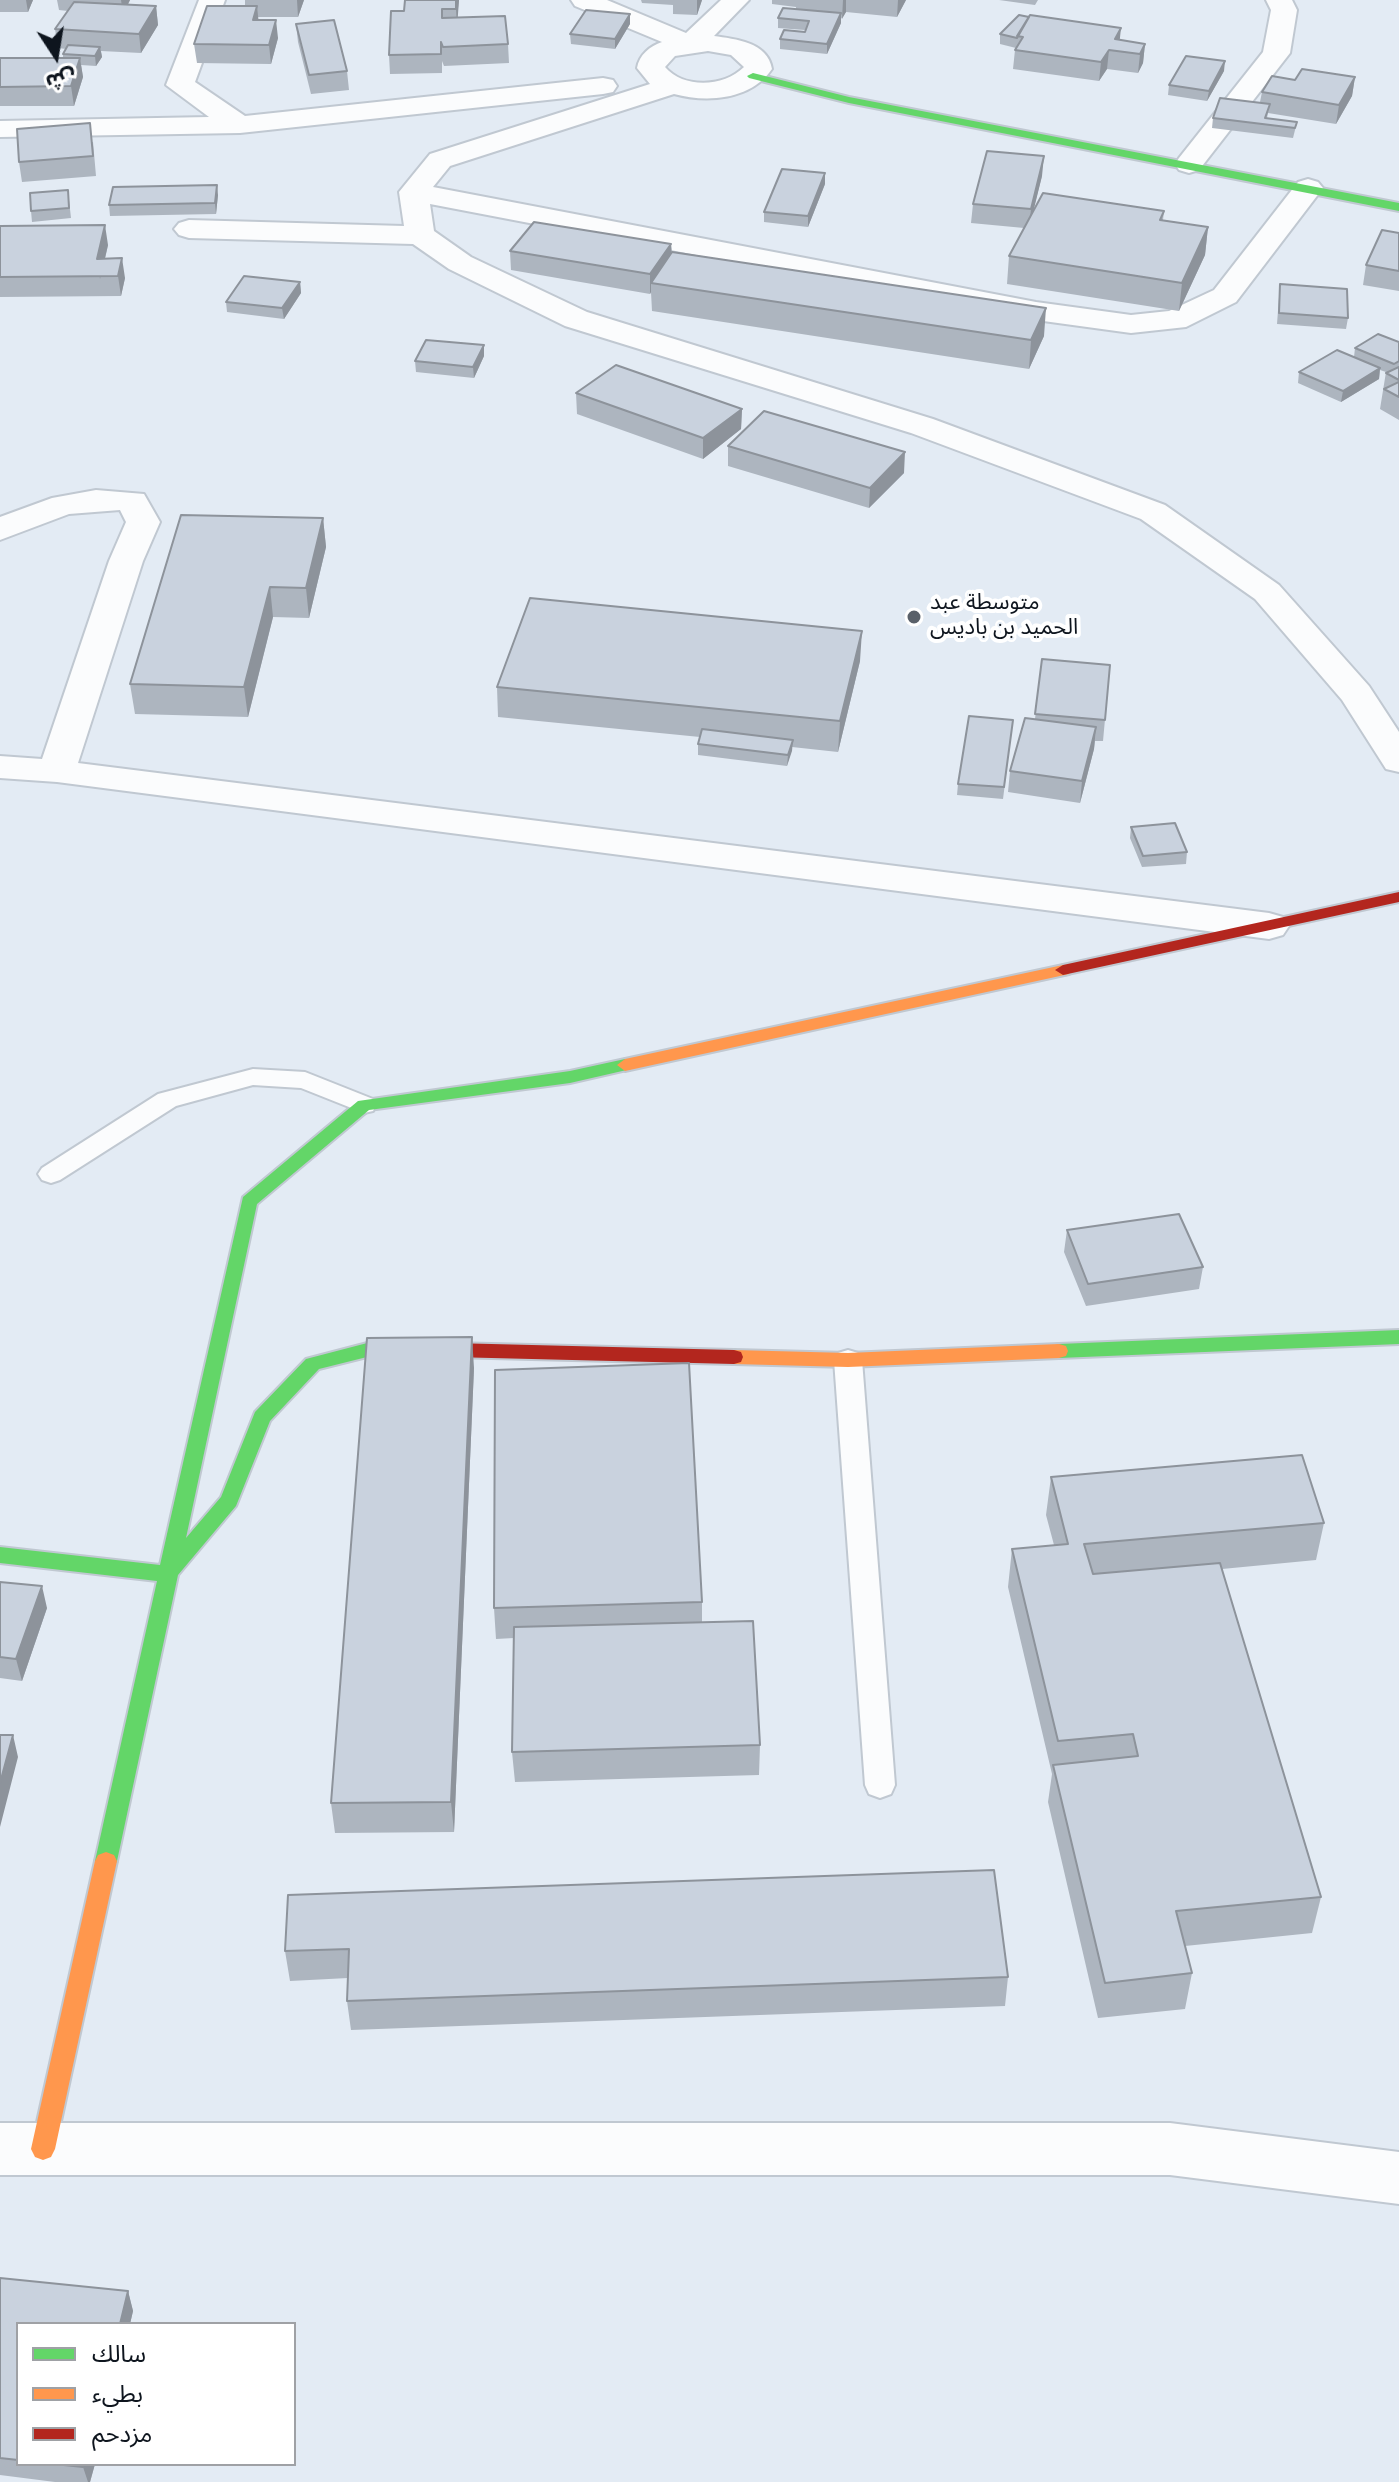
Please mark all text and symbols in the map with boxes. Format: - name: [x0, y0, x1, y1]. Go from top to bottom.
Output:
- north arrow: [16, 16, 96, 96]
- text: ش: [43, 62, 79, 97]
- place label: متوسطة عبد الحميد بن باديس: [930, 591, 1078, 642]
- marker: متوسطة عبد الحميد بن باديس: [905, 608, 923, 626]
- legend: [16, 2322, 296, 2466]
- text: سالك: [92, 2338, 146, 2370]
- text: بطيء: [92, 2378, 143, 2410]
- text: مزدحم: [92, 2418, 152, 2450]

